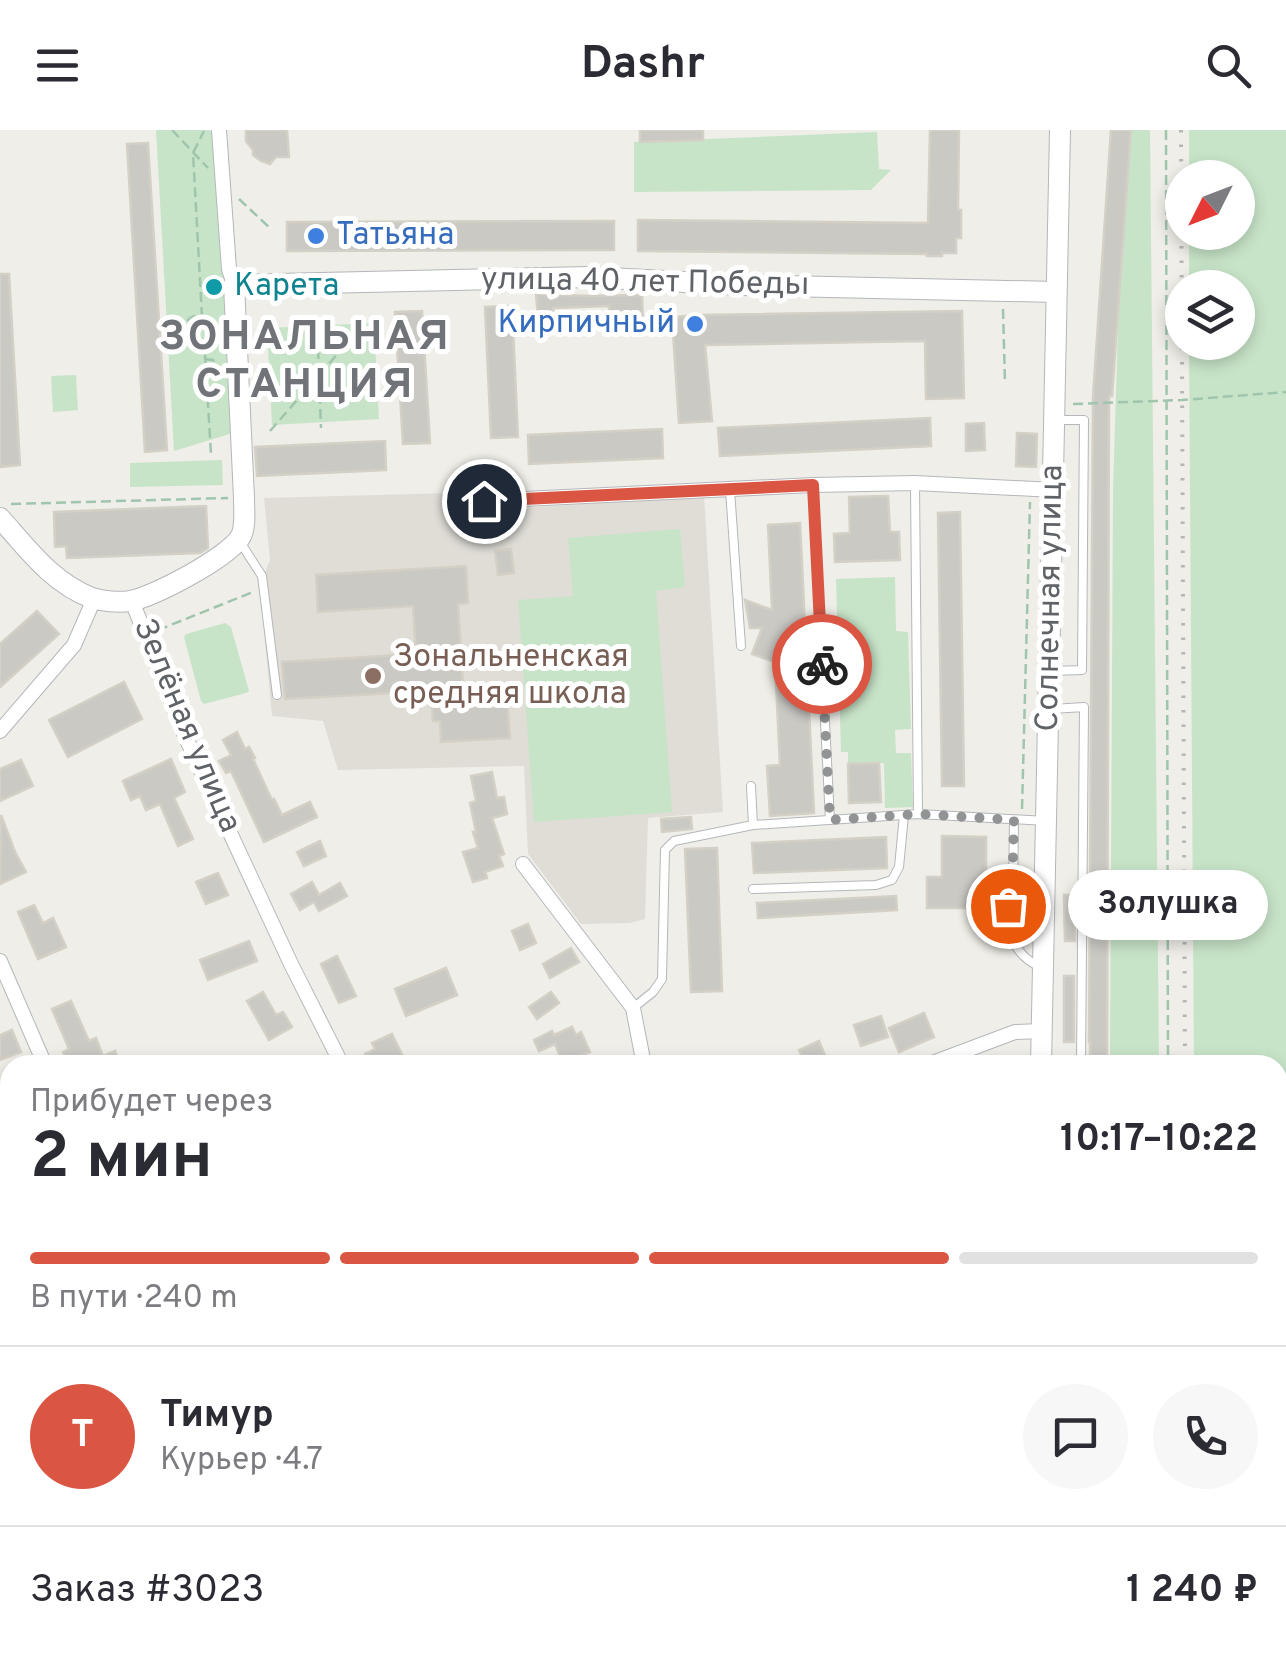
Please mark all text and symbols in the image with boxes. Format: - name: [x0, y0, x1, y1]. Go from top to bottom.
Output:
- text: Dashr: [581, 37, 705, 94]
- icon: menu: [30, 38, 85, 93]
- icon: search: [1201, 38, 1256, 93]
- north arrow: [1165, 160, 1255, 250]
- map controls: [1165, 160, 1255, 360]
- place label: Татьяна: [336, 216, 454, 256]
- marker: Татьяна: [305, 225, 327, 247]
- street label: улица 40 лет Победы: [480, 260, 810, 306]
- place label: Карета: [234, 267, 339, 307]
- button: layers: [1165, 270, 1255, 360]
- marker: Карета: [203, 276, 225, 298]
- place label: Кирпичный: [497, 304, 675, 344]
- district label: ЗОНАЛЬНАЯ СТАНЦИЯ: [159, 312, 451, 413]
- marker: Кирпичный: [684, 313, 706, 335]
- pin: [442, 459, 527, 544]
- street label: Солнечная улица: [1029, 464, 1073, 732]
- icon: home: [457, 474, 512, 529]
- street label: Зелёная улица: [123, 613, 249, 839]
- courier: [772, 614, 872, 714]
- icon: bike: [795, 637, 850, 692]
- place label: Зональненская средняя школа: [393, 638, 629, 715]
- marker: Зональненская средняя школа: [362, 665, 384, 687]
- pin: [966, 864, 1051, 949]
- callout: Золушка: [1068, 871, 1268, 941]
- icon: bag: [981, 879, 1036, 934]
- text: Золушка: [1098, 885, 1238, 925]
- text: Прибудет через: [30, 1083, 273, 1123]
- text: 10:17–10:22: [1060, 1116, 1258, 1165]
- text: 2 мин: [30, 1119, 213, 1201]
- text: В пути · 240 m: [30, 1279, 238, 1319]
- button: chat: [1023, 1384, 1128, 1489]
- button: phone: [1153, 1384, 1258, 1489]
- text: Тимур: [160, 1392, 274, 1441]
- text: Т: [71, 1412, 94, 1461]
- text: Курьер · 4.7: [160, 1441, 323, 1481]
- text: Заказ #3023: [30, 1567, 264, 1616]
- text: 1 240 ₽: [1126, 1567, 1258, 1616]

